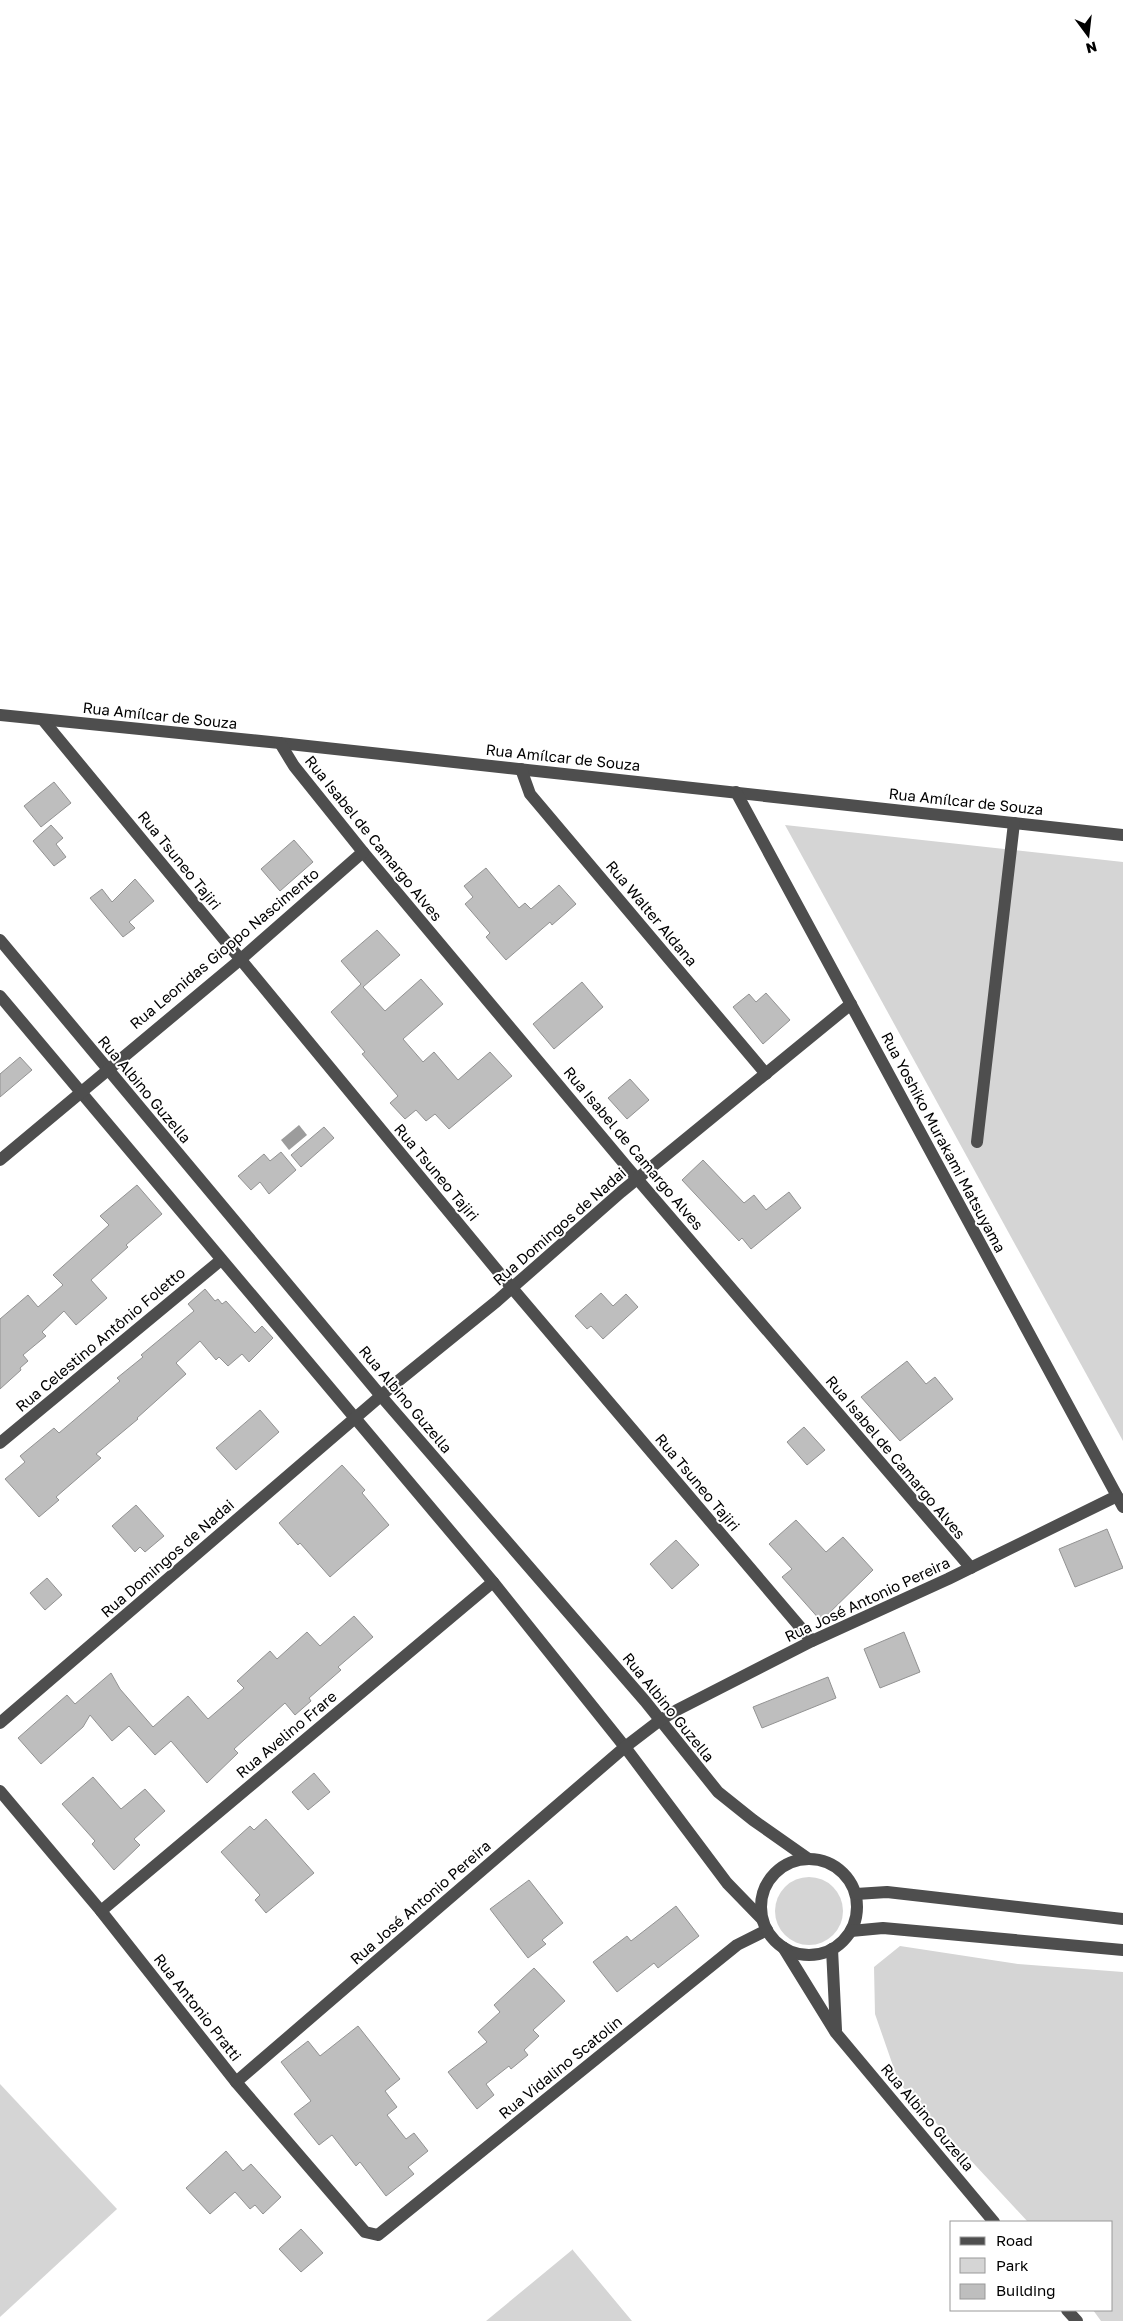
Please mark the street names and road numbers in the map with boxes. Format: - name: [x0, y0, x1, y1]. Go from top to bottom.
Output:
- street label: Rua Amílcar de Souza: [82, 698, 238, 732]
- street label: Rua Amílcar de Souza: [485, 740, 641, 774]
- street label: Rua Isabel de Camargo Alves: [302, 752, 446, 924]
- street label: Rua Amílcar de Souza: [888, 784, 1044, 818]
- street label: Rua Tsuneo Tajiri: [135, 807, 225, 913]
- street label: Rua Walter Aldana: [603, 857, 701, 969]
- street label: Rua Leonidas Gioppo Nascimento: [126, 864, 322, 1032]
- street label: Rua Yoshiko Murakami Matsuyama: [878, 1029, 1010, 1255]
- street label: Rua Albino Guzella: [95, 1031, 195, 1147]
- street label: Rua Isabel de Camargo Alves: [560, 1063, 708, 1233]
- street label: Rua Tsuneo Tajiri: [391, 1120, 483, 1224]
- street label: Rua Domingos de Nadai: [489, 1163, 629, 1289]
- street label: Rua Celestino Antônio Foletto: [12, 1263, 188, 1415]
- street label: Rua Albino Guzella: [356, 1341, 456, 1457]
- street label: Rua Isabel de Camargo Alves: [822, 1372, 970, 1542]
- street label: Rua Tsuneo Tajiri: [652, 1430, 744, 1534]
- street label: Rua Domingos de Nadai: [97, 1495, 237, 1621]
- street label: Rua José Antonio Pereira: [782, 1553, 952, 1645]
- street label: Rua Albino Guzella: [620, 1649, 718, 1765]
- street label: Rua Avelino Frare: [232, 1687, 340, 1781]
- street label: Rua José Antonio Pereira: [346, 1836, 494, 1968]
- street label: Rua Antonio Pratti: [151, 1950, 245, 2064]
- street label: Rua Vidalino Scatolin: [495, 2012, 625, 2122]
- street label: Rua Albino Guzella: [878, 2059, 978, 2175]

